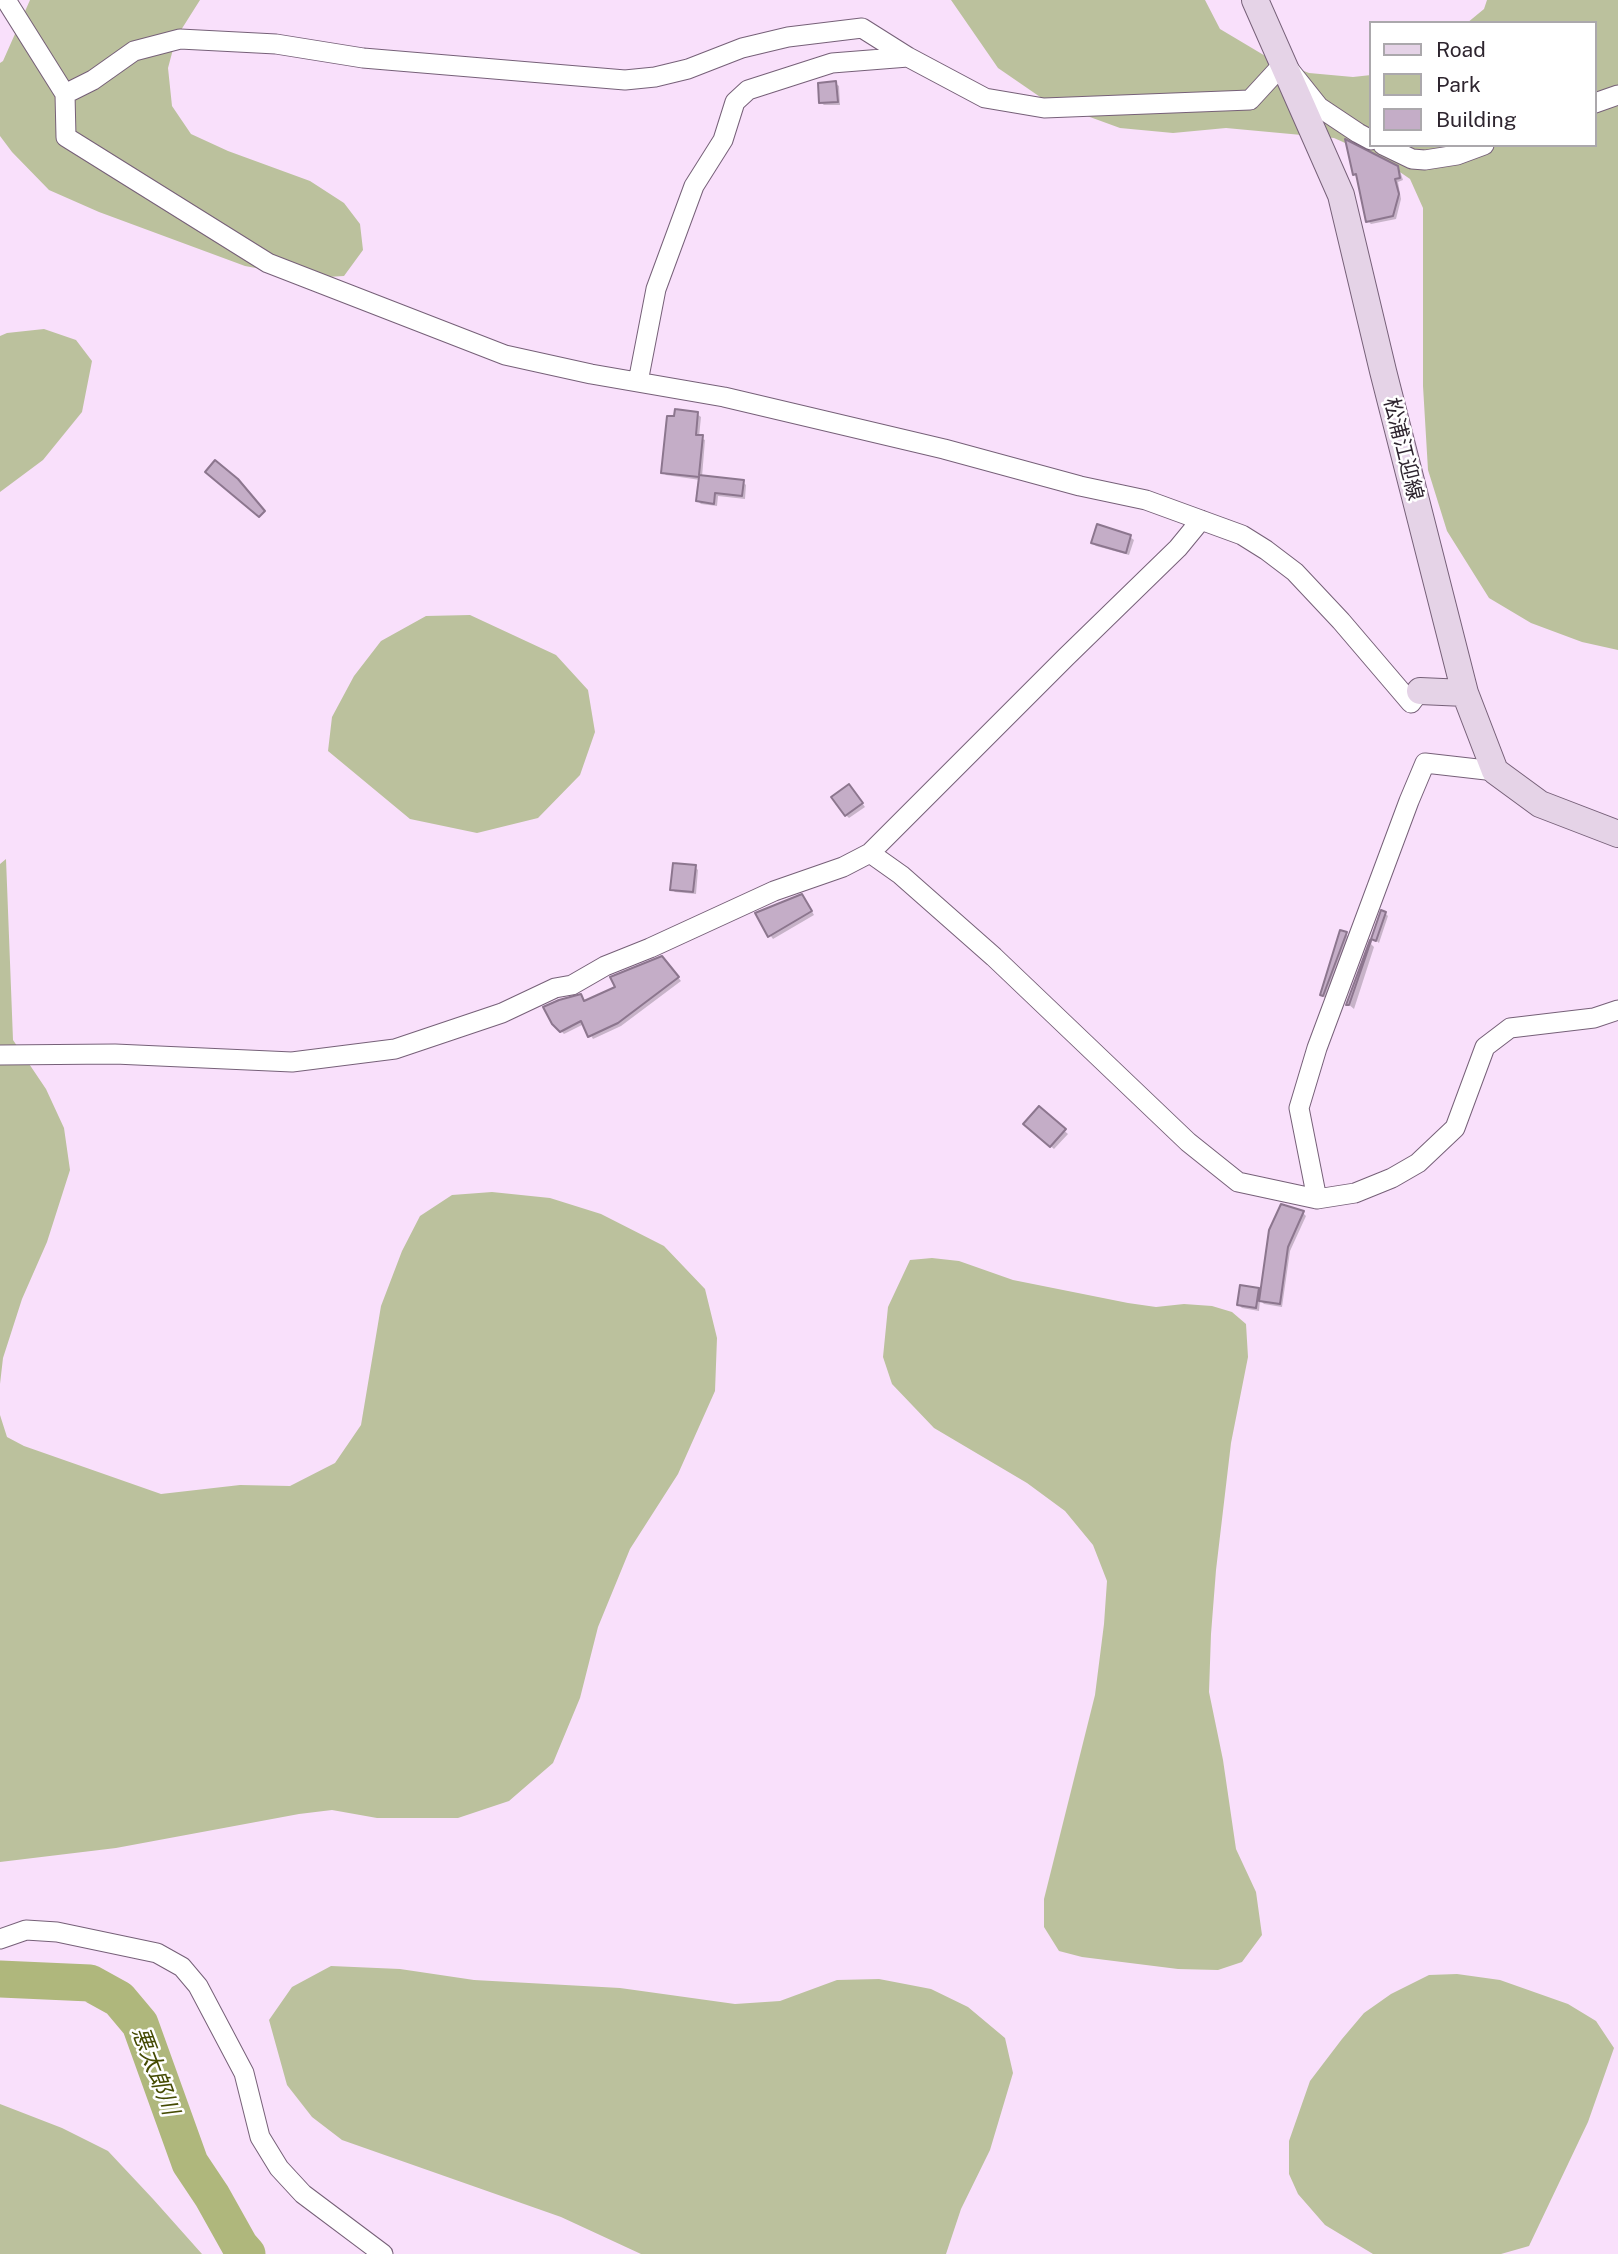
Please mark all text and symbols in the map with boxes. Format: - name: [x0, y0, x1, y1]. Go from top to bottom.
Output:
- legend: [1370, 21, 1597, 147]
- text: Road: [1436, 37, 1486, 62]
- text: Park: [1436, 72, 1481, 97]
- text: Building: [1436, 107, 1517, 132]
- street label: 松浦江迎線: [1378, 395, 1428, 503]
- water label: 悪太郎川: [126, 2023, 184, 2119]

